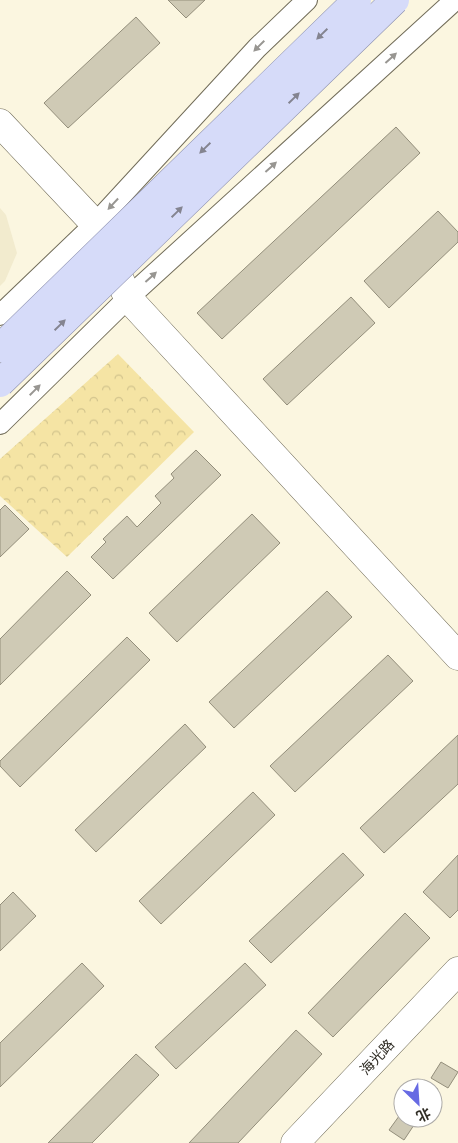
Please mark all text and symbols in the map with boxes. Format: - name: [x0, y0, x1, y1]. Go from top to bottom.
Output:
- one-way arrow: [316, 28, 328, 40]
- one-way arrow: [254, 40, 266, 52]
- one-way arrow: [385, 52, 397, 64]
- one-way arrow: [287, 93, 299, 105]
- one-way arrow: [200, 141, 212, 153]
- one-way arrow: [265, 161, 277, 173]
- one-way arrow: [107, 197, 119, 209]
- one-way arrow: [171, 206, 183, 218]
- one-way arrow: [145, 271, 157, 282]
- one-way arrow: [54, 319, 66, 331]
- one-way arrow: [28, 384, 40, 396]
- street label: 海光路: [357, 1036, 397, 1078]
- north arrow: [393, 1078, 443, 1128]
- text: 北: [414, 1105, 433, 1125]

